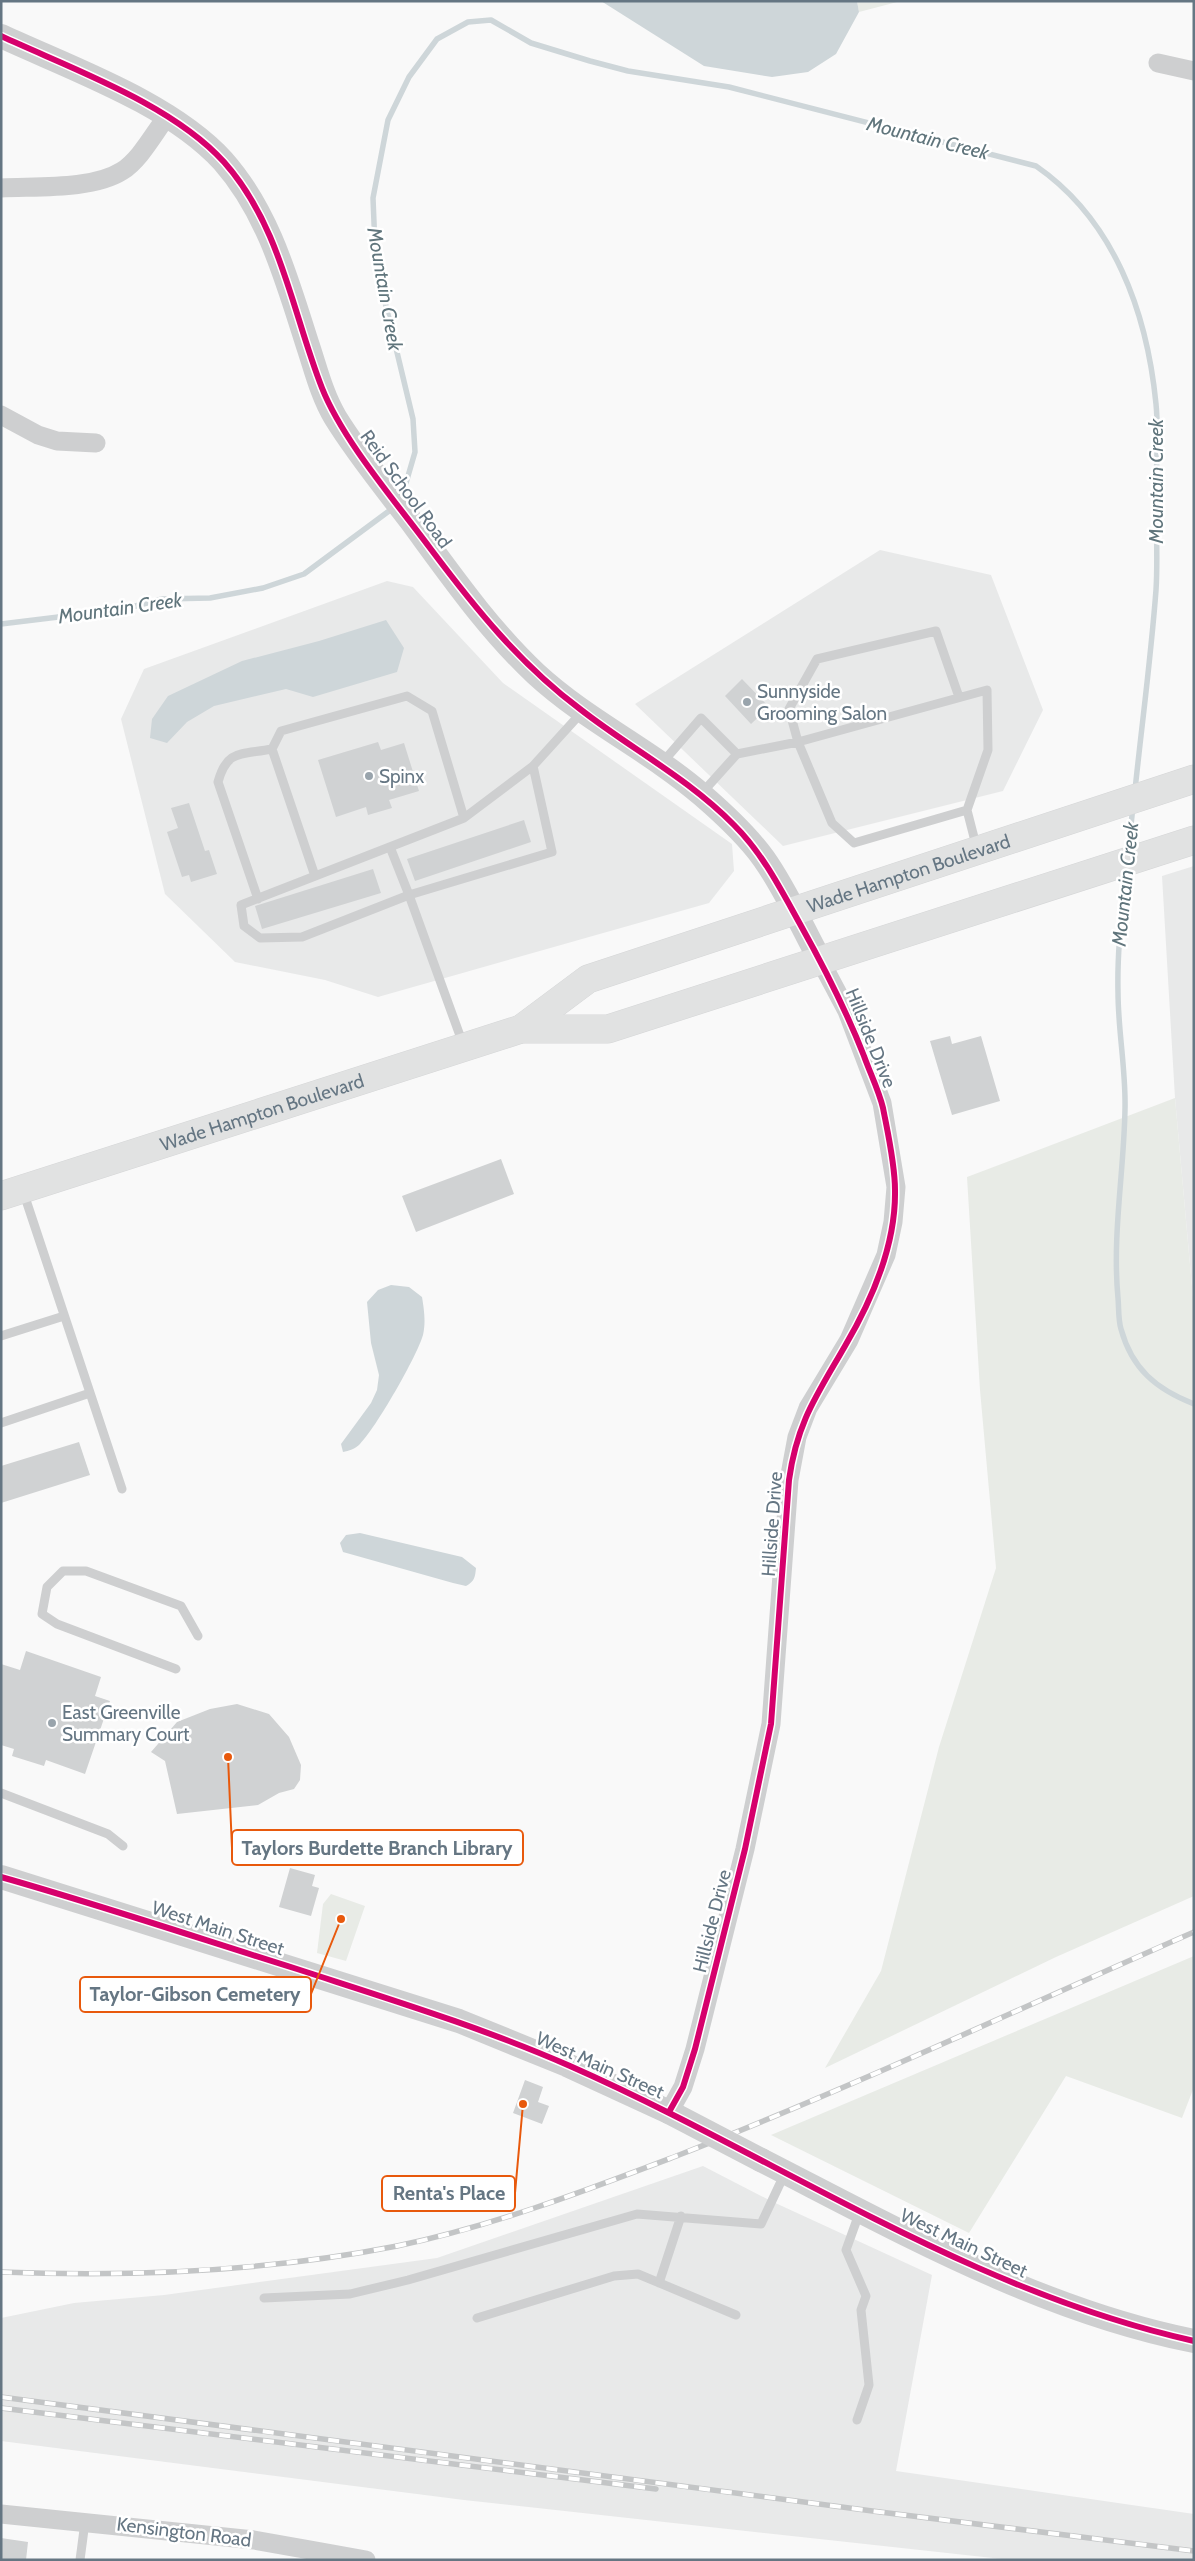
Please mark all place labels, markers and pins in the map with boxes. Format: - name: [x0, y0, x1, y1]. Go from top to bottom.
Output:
- place label: Sunnyside Grooming Salon: [757, 680, 887, 725]
- marker: Sunnyside Grooming Salon: [741, 696, 753, 708]
- place label: Spinx: [379, 765, 424, 788]
- marker: Spinx: [363, 770, 375, 782]
- place label: East Greenville Summary Court: [62, 1701, 190, 1746]
- marker: East Greenville Summary Court: [46, 1717, 58, 1729]
- callout: Taylors Burdette Branch Library: [232, 1830, 523, 1865]
- callout: Taylor-Gibson Cemetery: [80, 1977, 311, 2012]
- callout: Renta's Place: [382, 2176, 515, 2211]

